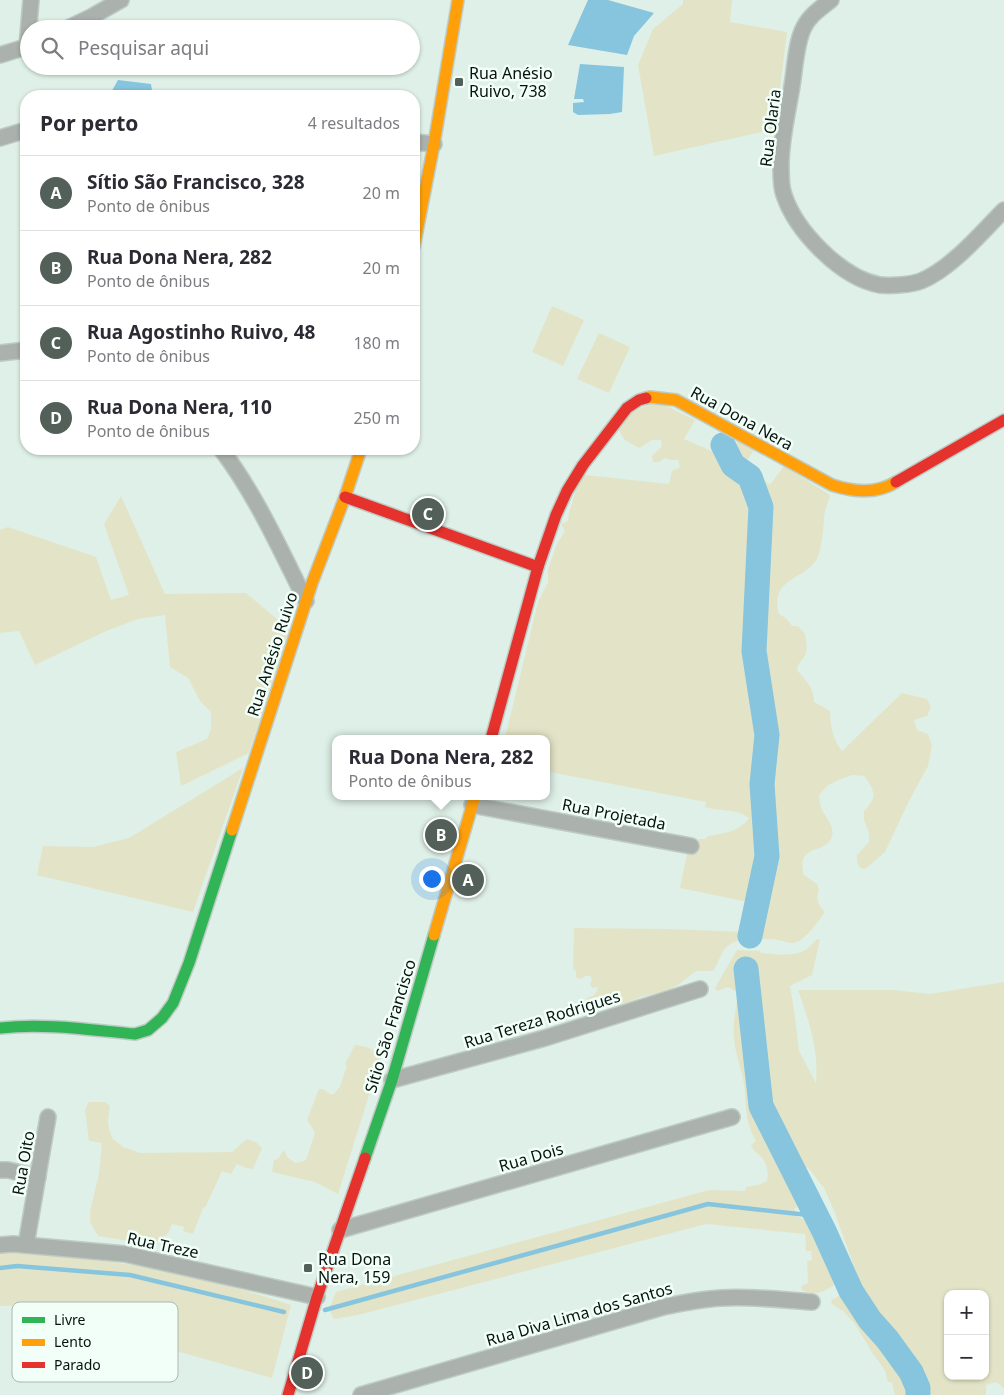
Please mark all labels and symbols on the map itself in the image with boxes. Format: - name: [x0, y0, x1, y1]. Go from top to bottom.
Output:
- place label: Rua Anésio Ruivo, 738: [469, 62, 553, 102]
- marker: Rua Anésio Ruivo, 738: [453, 76, 465, 88]
- street label: Rua Olaria: [754, 88, 786, 168]
- street label: Rua Dona Nera: [687, 381, 797, 455]
- pin: C: [412, 495, 444, 533]
- street label: Rua Anésio Ruivo: [242, 589, 302, 719]
- street label: Rua Projetada: [560, 793, 668, 835]
- pin: B: [425, 816, 457, 854]
- pin: A: [452, 861, 484, 899]
- your location: [419, 866, 445, 892]
- street label: Sítio São Francisco: [359, 957, 421, 1095]
- street label: Rua Tereza Rodrigues: [461, 985, 623, 1053]
- street label: Rua Oito: [7, 1129, 39, 1197]
- street label: Rua Dois: [496, 1137, 566, 1177]
- street label: Rua Treze: [125, 1227, 201, 1263]
- place label: Rua Dona Nera, 159: [318, 1248, 391, 1288]
- marker: Rua Dona Nera, 159: [302, 1262, 314, 1274]
- street label: Rua Diva Lima dos Santos: [483, 1277, 675, 1351]
- legend: [12, 1302, 178, 1382]
- text: Livre: [54, 1310, 86, 1329]
- text: Lento: [54, 1332, 91, 1351]
- pin: D: [291, 1354, 323, 1392]
- text: Parado: [54, 1355, 101, 1374]

